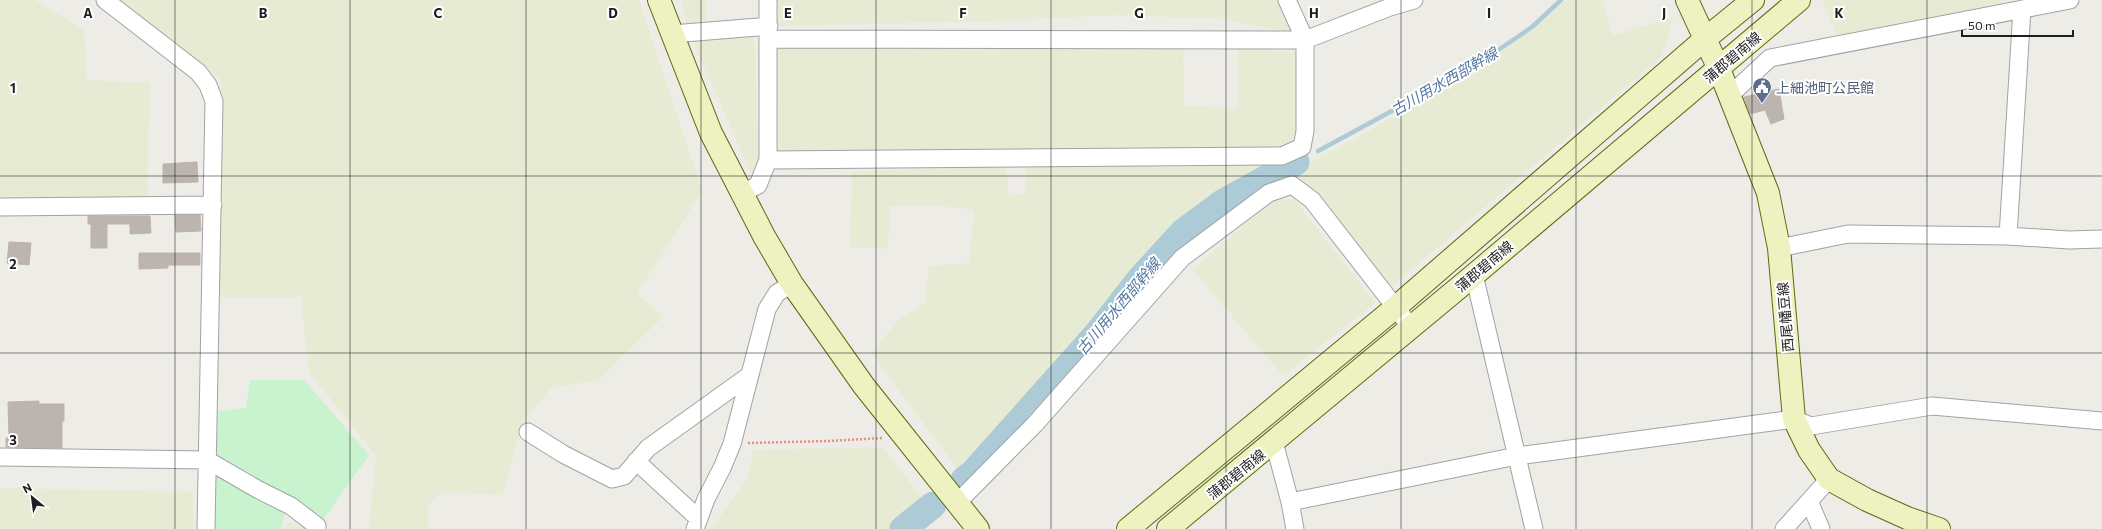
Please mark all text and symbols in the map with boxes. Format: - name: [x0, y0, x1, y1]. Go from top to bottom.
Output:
- text: A: [83, 5, 93, 21]
- text: B: [259, 5, 268, 21]
- text: C: [434, 5, 443, 21]
- text: D: [608, 5, 618, 21]
- text: E: [784, 5, 792, 21]
- text: F: [959, 5, 967, 21]
- text: G: [1134, 5, 1144, 21]
- text: H: [1309, 5, 1319, 21]
- text: I: [1487, 5, 1491, 21]
- text: J: [1662, 5, 1666, 21]
- text: K: [1834, 5, 1844, 21]
- scale bar: [1962, 12, 2073, 38]
- text: 50 m: [1968, 18, 1996, 32]
- street label: 蒲郡碧南線: [1700, 28, 1764, 86]
- water label: 古川用水西部幹線: [1388, 42, 1502, 119]
- public building icon: 上細池町公民館: [1751, 76, 1773, 104]
- place label: 上細池町公民館: [1776, 79, 1874, 96]
- text: 1: [10, 80, 16, 96]
- street label: 蒲郡碧南線: [1452, 237, 1516, 295]
- water label: 古川用水西部幹線: [1073, 253, 1165, 358]
- text: 2: [9, 256, 17, 272]
- street label: 西尾幡豆線: [1773, 281, 1797, 353]
- text: 3: [9, 432, 17, 448]
- street label: 蒲郡碧南線: [1203, 445, 1269, 503]
- north arrow: [12, 477, 52, 517]
- text: N: [20, 480, 34, 496]

